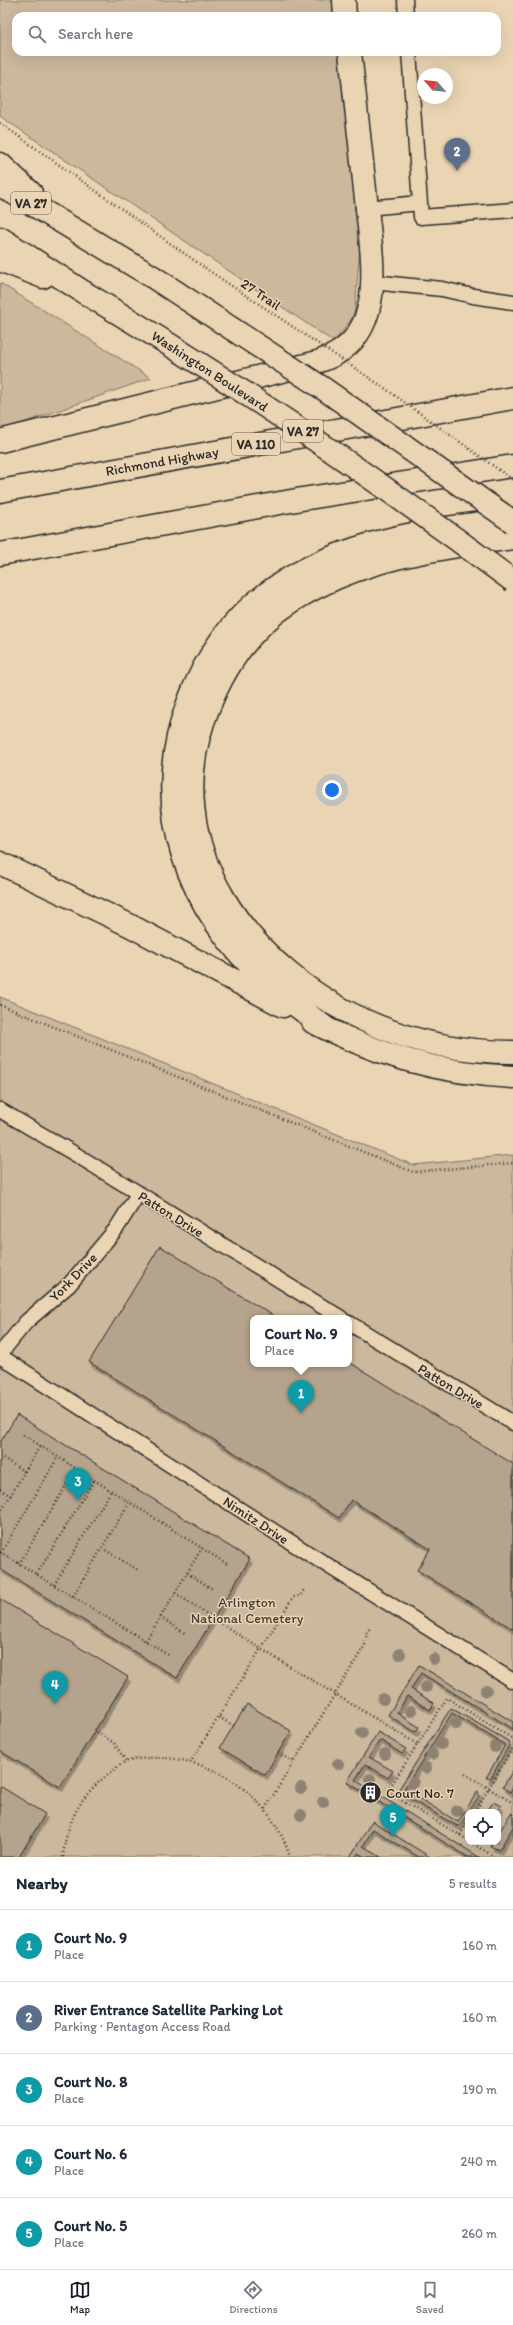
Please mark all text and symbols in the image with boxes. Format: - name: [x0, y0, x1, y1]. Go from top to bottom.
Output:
- search box: [12, 12, 501, 56]
- icon: search: [26, 23, 48, 45]
- text: Search here: [58, 25, 133, 43]
- north arrow: [417, 68, 453, 104]
- pin: 2: [444, 138, 470, 171]
- road number: VA 27: [11, 192, 51, 214]
- street label: 27 Trail: [237, 275, 284, 314]
- street label: Washington Boulevard: [148, 327, 272, 416]
- road number: VA 27: [283, 420, 323, 442]
- road number: VA 110: [232, 433, 280, 455]
- street label: Richmond Highway: [104, 443, 220, 480]
- your location: [322, 780, 342, 800]
- street label: Patton Drive: [135, 1188, 207, 1241]
- street label: York Drive: [46, 1249, 101, 1305]
- popup: [250, 1315, 352, 1367]
- text: Court No. 9: [264, 1325, 338, 1343]
- text: Place: [264, 1343, 294, 1358]
- street label: Patton Drive: [415, 1360, 487, 1413]
- pin: 1: [288, 1380, 314, 1413]
- pin: 3: [65, 1468, 91, 1501]
- street label: Nimitz Drive: [220, 1493, 292, 1548]
- park label: Arlington National Cemetery: [191, 1594, 304, 1627]
- pin: 4: [42, 1671, 68, 1704]
- building icon: Court No. 7: [357, 1780, 383, 1806]
- place label: Court No. 7: [386, 1785, 454, 1802]
- pin: 5: [380, 1804, 406, 1837]
- map controls: [465, 1809, 501, 1845]
- button: locate: [465, 1809, 501, 1845]
- text: Nearby: [16, 1873, 68, 1893]
- text: 5 results: [449, 1876, 497, 1891]
- text: Court No. 9: [54, 1929, 127, 1947]
- text: 1: [26, 1938, 32, 1953]
- text: 160 m: [462, 1938, 497, 1953]
- text: Place: [54, 1947, 84, 1962]
- text: River Entrance Satellite Parking Lot: [54, 2001, 283, 2019]
- text: 2: [26, 2010, 32, 2025]
- text: 160 m: [462, 2010, 497, 2025]
- text: Parking · Pentagon Access Road: [54, 2019, 231, 2034]
- text: Court No. 8: [54, 2073, 128, 2091]
- text: 3: [25, 2082, 33, 2097]
- text: 190 m: [462, 2082, 497, 2097]
- text: Place: [54, 2091, 84, 2106]
- text: Court No. 6: [54, 2145, 127, 2163]
- text: 4: [25, 2154, 33, 2169]
- text: 240 m: [460, 2154, 497, 2169]
- text: Place: [54, 2163, 84, 2178]
- text: Court No. 5: [54, 2217, 127, 2235]
- text: 5: [26, 2226, 32, 2241]
- text: 260 m: [461, 2226, 497, 2241]
- text: Place: [54, 2235, 84, 2250]
- tab: Map: [69, 2279, 91, 2316]
- tab: Directions: [229, 2279, 278, 2316]
- tab: Saved: [416, 2279, 444, 2316]

